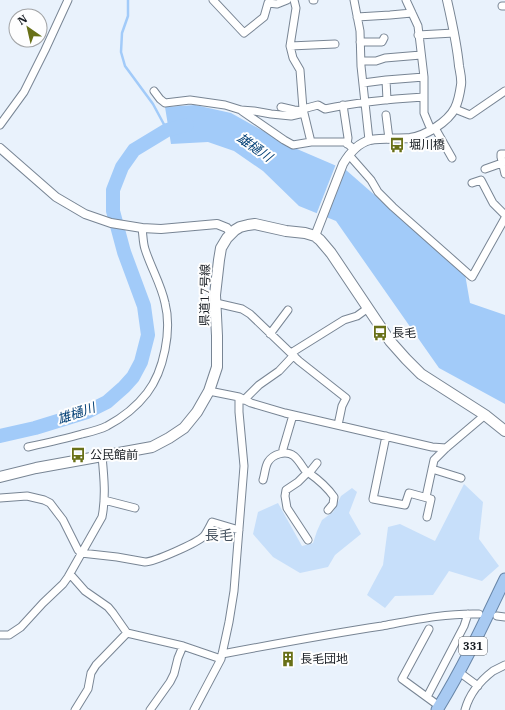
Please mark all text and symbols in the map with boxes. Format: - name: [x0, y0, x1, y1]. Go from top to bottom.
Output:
- north arrow: [8, 8, 48, 48]
- text: N: [15, 11, 30, 28]
- water label: 雄樋川: [234, 129, 277, 167]
- bus stop icon: 堀川橋: [388, 136, 406, 154]
- place label: 堀川橋: [409, 137, 445, 152]
- street label: 県道17号線: [196, 264, 213, 326]
- bus stop icon: 長毛: [371, 324, 389, 342]
- place label: 長毛: [392, 325, 416, 340]
- water label: 雄樋川: [55, 398, 99, 428]
- bus stop icon: 公民館前: [69, 446, 87, 464]
- place label: 公民館前: [90, 447, 138, 462]
- district label: 長毛: [205, 526, 233, 544]
- road number: 331: [459, 637, 487, 655]
- building icon: 長毛団地: [279, 650, 297, 668]
- place label: 長毛団地: [300, 651, 348, 666]

